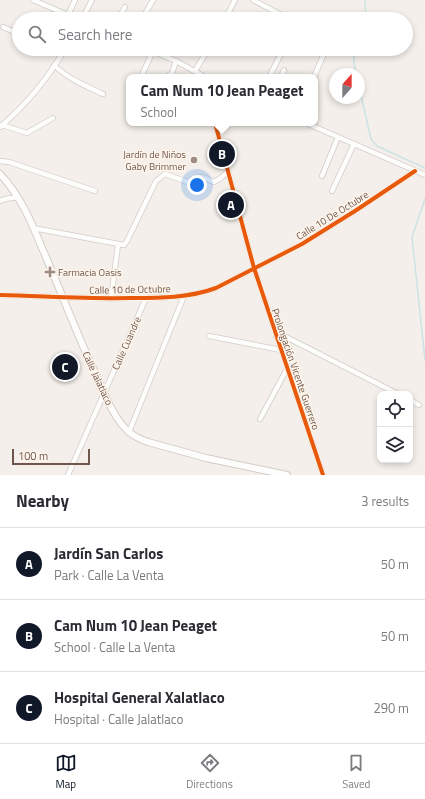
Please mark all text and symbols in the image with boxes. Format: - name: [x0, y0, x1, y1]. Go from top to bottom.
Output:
- search box: [12, 12, 413, 56]
- icon: search: [26, 23, 48, 45]
- text: Search here: [58, 23, 132, 46]
- north arrow: [329, 68, 365, 104]
- popup: [126, 74, 318, 126]
- text: Cam Num 10 Jean Peaget: [140, 79, 304, 102]
- text: School: [140, 102, 177, 122]
- pin: B: [209, 139, 235, 169]
- place label: Jardín de Niños Gaby Brimmer: [123, 147, 187, 174]
- marker: Jardín de Niños Gaby Brimmer: [189, 155, 199, 165]
- your location: [187, 175, 207, 195]
- street label: Calle 10 De Octubre: [293, 187, 371, 244]
- pin: A: [218, 190, 244, 220]
- place label: Farmacia Oasis: [58, 265, 122, 280]
- marker: Farmacia Oasis: [45, 267, 55, 277]
- street label: Calle 10 de Octubre: [89, 281, 171, 298]
- street label: Prolongación Vicente Guerrero: [268, 306, 323, 432]
- street label: Calle Cuandre: [108, 314, 145, 372]
- street label: Calle Jalatlaco: [79, 349, 117, 408]
- pin: C: [52, 352, 78, 382]
- map controls: [377, 391, 413, 463]
- button: locate: [377, 391, 413, 427]
- button: layers: [377, 427, 413, 463]
- scale bar: [12, 447, 90, 466]
- text: 100 m: [18, 448, 48, 464]
- text: Nearby: [16, 488, 69, 514]
- text: 3 results: [361, 491, 409, 511]
- text: Jardín San Carlos: [54, 542, 163, 565]
- text: A: [25, 554, 33, 574]
- text: 50 m: [381, 554, 409, 574]
- text: Park · Calle La Venta: [54, 565, 164, 585]
- text: Cam Num 10 Jean Peaget: [54, 614, 217, 637]
- text: B: [25, 626, 33, 646]
- text: 50 m: [381, 626, 409, 646]
- text: School · Calle La Venta: [54, 637, 175, 657]
- text: Hospital General Xalatlaco: [54, 686, 225, 709]
- text: C: [25, 698, 33, 718]
- text: 290 m: [373, 698, 409, 718]
- text: Hospital · Calle Jalatlaco: [54, 709, 183, 729]
- tab: Map: [55, 752, 77, 792]
- tab: Directions: [186, 752, 233, 792]
- tab: Saved: [342, 752, 370, 792]

